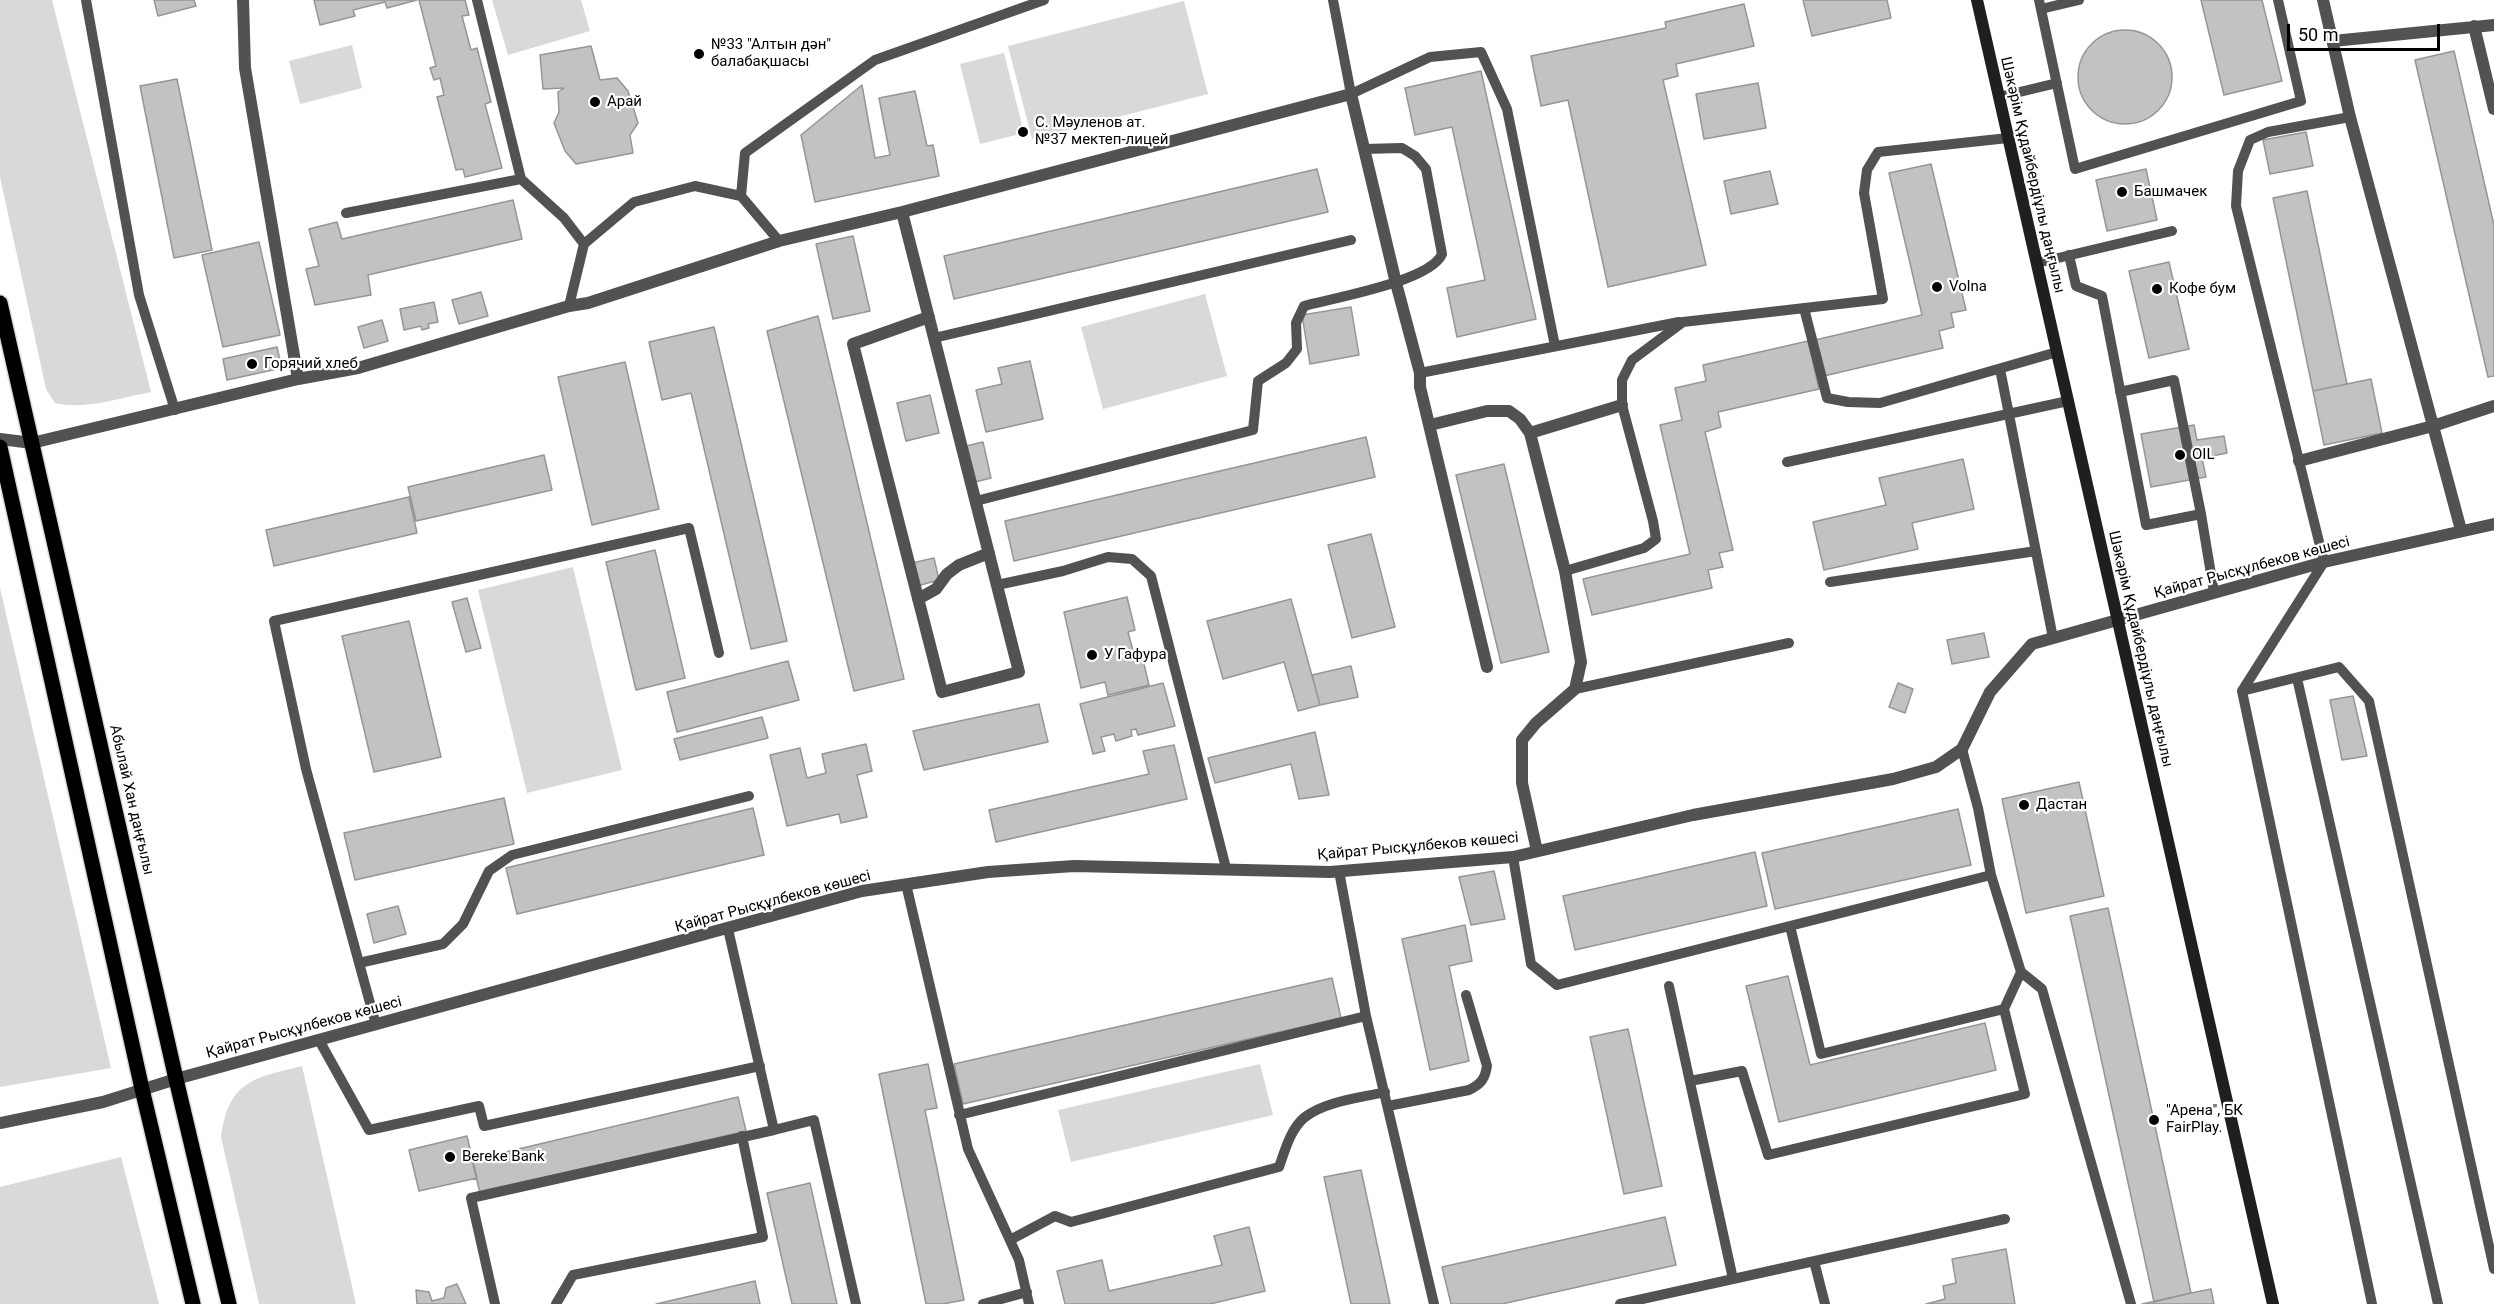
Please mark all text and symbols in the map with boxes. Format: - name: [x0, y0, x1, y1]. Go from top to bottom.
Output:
- scale bar: [2290, 12, 2443, 50]
- text: 50 m: [2298, 24, 2338, 45]
- place label: №33 "Алтын дән" балабақшасы: [711, 36, 831, 71]
- marker: №33 "Алтын дән" балабақшасы: [692, 47, 706, 61]
- street label: Шәкәрім Құдайбердіұлы даңғылы: [1996, 55, 2068, 295]
- place label: Арай: [607, 93, 642, 111]
- marker: Арай: [588, 95, 602, 109]
- place label: С. Мәуленов ат. №37 мектеп-лицей: [1035, 114, 1168, 149]
- marker: С. Мәуленов ат. №37 мектеп-лицей: [1016, 125, 1030, 139]
- place label: Башмачек: [2134, 183, 2207, 201]
- marker: Башмачек: [2115, 185, 2129, 199]
- place label: Volna: [1949, 278, 1987, 296]
- marker: Volna: [1930, 280, 1944, 294]
- place label: Кофе бум: [2169, 280, 2236, 298]
- marker: Кофе бум: [2150, 282, 2164, 296]
- place label: Горячий хлеб: [264, 355, 358, 373]
- marker: Горячий хлеб: [245, 357, 259, 371]
- place label: OIL: [2192, 446, 2214, 464]
- marker: OIL: [2173, 448, 2187, 462]
- street label: Шәкәрім Құдайбердіұлы даңғылы: [2104, 529, 2176, 769]
- street label: Қайрат Рысқұлбеков көшесі: [2152, 533, 2352, 603]
- place label: У Гафура: [1104, 646, 1167, 664]
- marker: У Гафура: [1085, 648, 1099, 662]
- street label: Абылай Хан даңғылы: [105, 723, 157, 877]
- place label: Дастан: [2036, 796, 2087, 814]
- marker: Дастан: [2017, 798, 2031, 812]
- street label: Қайрат Рысқұлбеков көшесі: [1317, 829, 1519, 865]
- street label: Қайрат Рысқұлбеков көшесі: [673, 867, 873, 937]
- street label: Қайрат Рысқұлбеков көшесі: [204, 993, 404, 1063]
- place label: "Арена", БК FairPlay.: [2166, 1102, 2243, 1137]
- marker: "Арена", БК FairPlay.: [2147, 1113, 2161, 1127]
- place label: Bereke Bank: [462, 1148, 545, 1166]
- marker: Bereke Bank: [443, 1150, 457, 1164]

